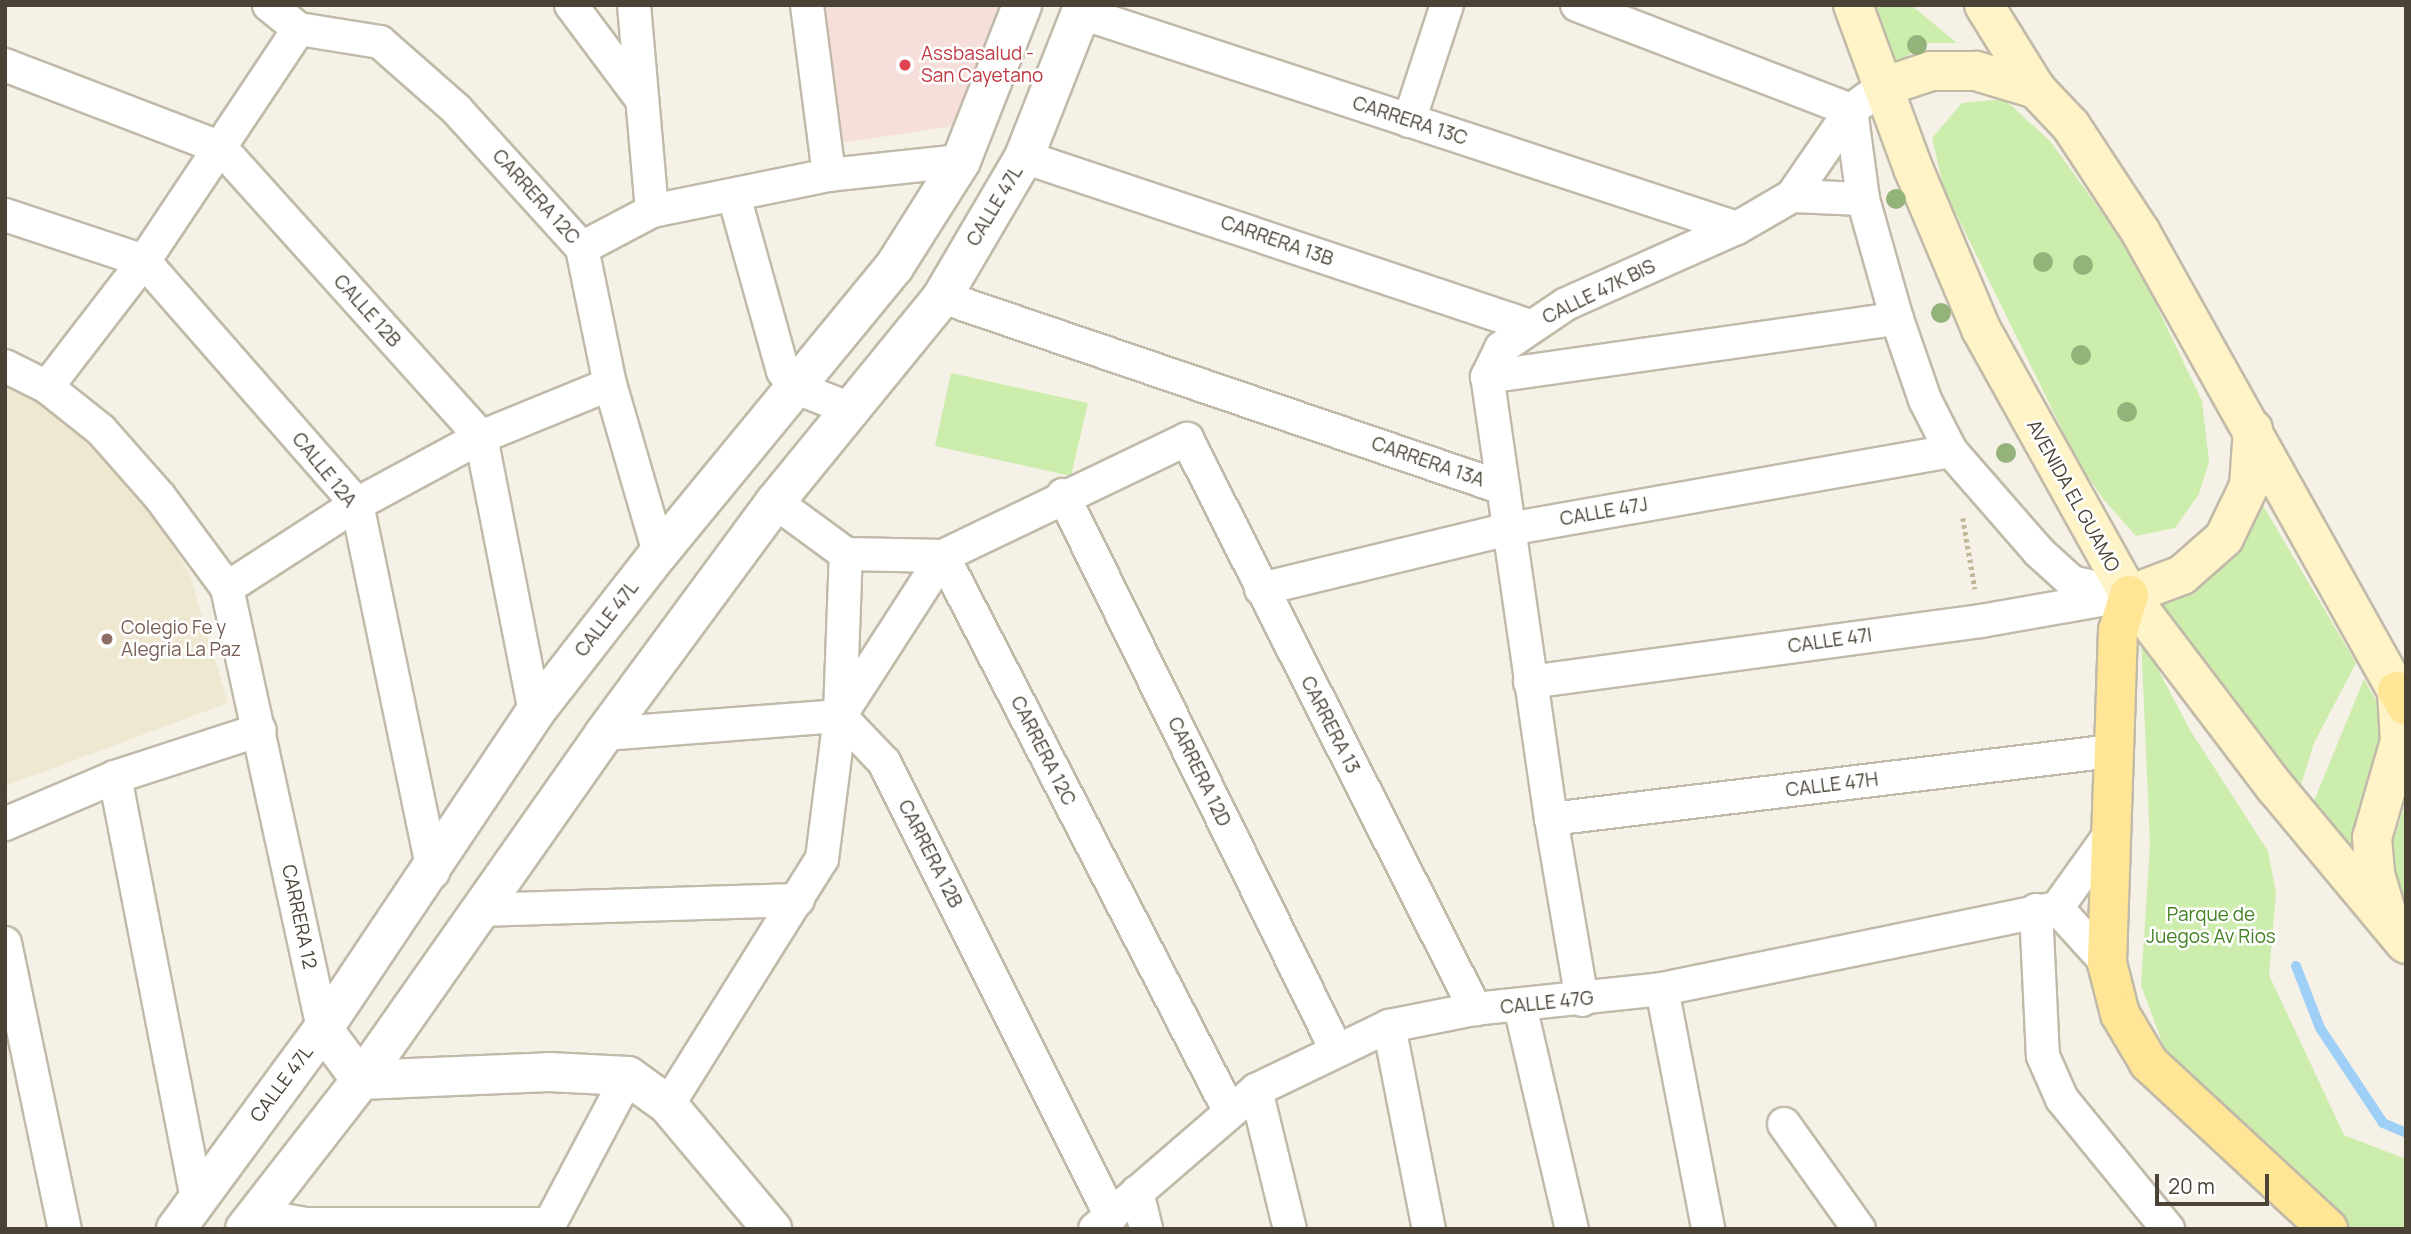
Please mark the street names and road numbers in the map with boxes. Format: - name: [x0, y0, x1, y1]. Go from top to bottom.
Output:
- street label: CARRERA 13C: [1350, 92, 1470, 150]
- street label: CARRERA 12C: [487, 145, 585, 249]
- street label: CALLE 47L: [962, 162, 1028, 250]
- street label: CARRERA 13B: [1218, 211, 1336, 271]
- street label: CALLE 47K BIS: [1539, 255, 1659, 329]
- street label: CALLE 12B: [329, 270, 405, 352]
- street label: AVENIDA EL GUAMO: [2022, 416, 2124, 576]
- street label: CALLE 12A: [287, 428, 361, 512]
- street label: CARRERA 13A: [1369, 432, 1487, 492]
- street label: CALLE 47J: [1558, 493, 1650, 531]
- street label: CALLE 47L: [570, 577, 644, 661]
- street label: CALLE 47I: [1787, 624, 1873, 658]
- street label: CARRERA 13: [1296, 673, 1364, 777]
- street label: CARRERA 12C: [1006, 693, 1080, 809]
- street label: CARRERA 12D: [1163, 714, 1235, 830]
- street label: CALLE 47H: [1784, 768, 1880, 802]
- street label: CARRERA 12B: [893, 796, 967, 912]
- street label: CARRERA 12: [277, 863, 321, 971]
- street label: CALLE 47G: [1499, 987, 1595, 1019]
- street label: CALLE 47L: [246, 1041, 318, 1127]

